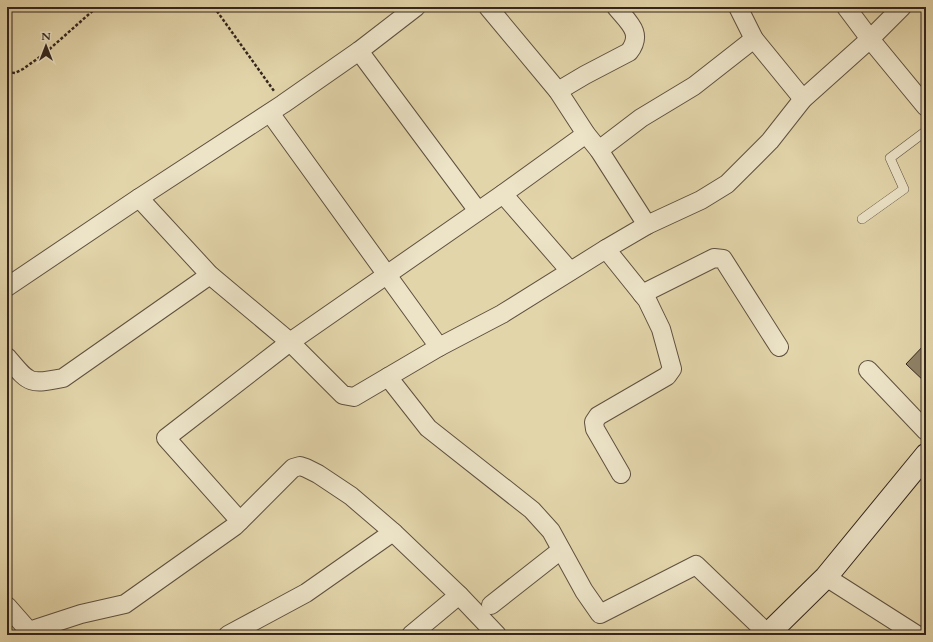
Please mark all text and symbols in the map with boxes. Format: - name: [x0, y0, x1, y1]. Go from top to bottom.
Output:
- north arrow: [26, 26, 66, 66]
- text: N: [41, 29, 51, 44]

